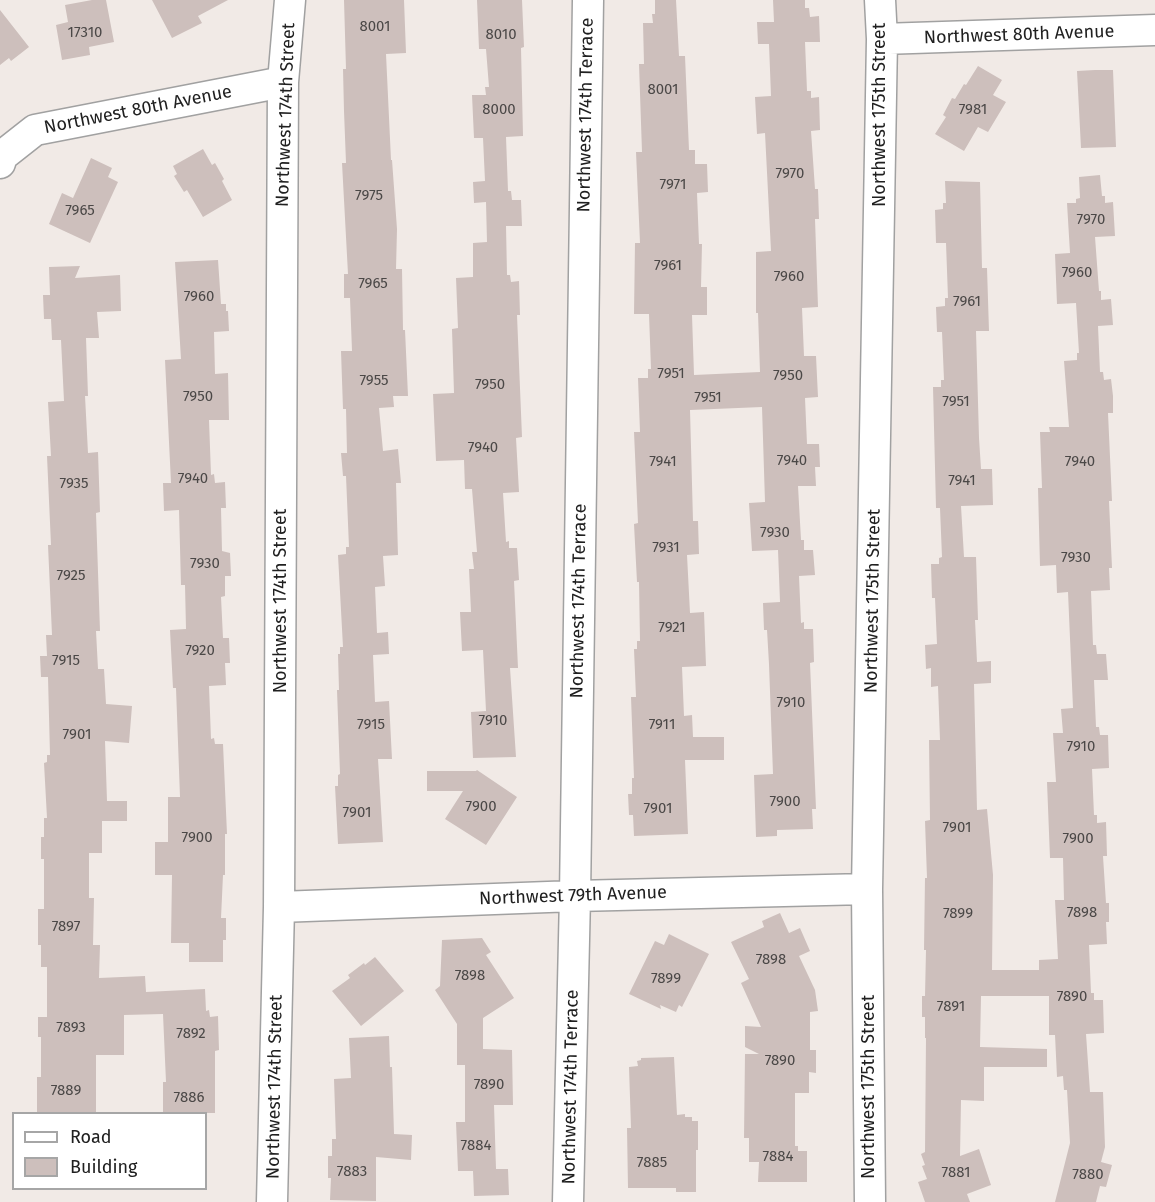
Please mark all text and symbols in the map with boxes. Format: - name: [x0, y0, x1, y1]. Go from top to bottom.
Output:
- street label: Northwest 174th Terrace: [574, 17, 598, 213]
- house number: 8001: [359, 18, 391, 36]
- street label: Northwest 80th Avenue: [923, 21, 1115, 49]
- street label: Northwest 174th Street: [272, 22, 300, 208]
- street label: Northwest 175th Street: [869, 23, 891, 207]
- house number: 17310: [68, 24, 102, 42]
- house number: 8010: [485, 26, 517, 44]
- street label: Northwest 80th Avenue: [42, 81, 234, 139]
- house number: 8001: [647, 81, 679, 99]
- house number: 8000: [482, 101, 516, 119]
- house number: 7981: [959, 101, 987, 119]
- house number: 7970: [776, 165, 804, 183]
- house number: 7971: [660, 176, 686, 194]
- house number: 7975: [355, 187, 383, 205]
- house number: 7965: [65, 202, 95, 220]
- house number: 7970: [1077, 211, 1105, 229]
- house number: 7961: [654, 257, 682, 275]
- house number: 7960: [1062, 264, 1092, 282]
- house number: 7960: [774, 268, 804, 286]
- house number: 7965: [358, 275, 388, 293]
- house number: 7960: [184, 288, 214, 306]
- house number: 7961: [953, 293, 981, 311]
- house number: 7951: [657, 365, 685, 383]
- house number: 7950: [773, 367, 803, 385]
- house number: 7955: [359, 372, 389, 390]
- house number: 7950: [475, 376, 505, 394]
- house number: 7950: [183, 388, 213, 406]
- house number: 7951: [694, 389, 722, 407]
- house number: 7951: [942, 393, 970, 411]
- house number: 7940: [468, 439, 498, 457]
- house number: 7940: [777, 452, 807, 470]
- house number: 7941: [649, 453, 677, 471]
- house number: 7940: [1065, 453, 1095, 471]
- house number: 7940: [178, 470, 208, 488]
- house number: 7941: [948, 472, 976, 490]
- house number: 7935: [60, 475, 88, 493]
- street label: Northwest 174th Terrace: [567, 503, 591, 699]
- street label: Northwest 174th Street: [270, 509, 292, 693]
- street label: Northwest 175th Street: [861, 509, 885, 693]
- house number: 7930: [760, 524, 790, 542]
- house number: 7931: [652, 539, 680, 557]
- house number: 7930: [1061, 549, 1091, 567]
- house number: 7930: [190, 555, 220, 573]
- house number: 7925: [57, 567, 85, 585]
- house number: 7921: [658, 619, 686, 637]
- house number: 7920: [185, 642, 215, 660]
- house number: 7915: [52, 652, 80, 670]
- house number: 7910: [777, 694, 805, 712]
- house number: 7910: [479, 712, 507, 730]
- house number: 7915: [357, 716, 385, 734]
- house number: 7911: [649, 716, 675, 734]
- house number: 7901: [63, 726, 91, 744]
- house number: 7910: [1067, 738, 1095, 756]
- house number: 7900: [769, 793, 801, 811]
- house number: 7900: [465, 798, 497, 816]
- house number: 7901: [644, 800, 672, 818]
- house number: 7901: [343, 804, 371, 822]
- house number: 7901: [943, 819, 971, 837]
- house number: 7900: [181, 829, 213, 847]
- house number: 7900: [1062, 830, 1094, 848]
- street label: Northwest 79th Avenue: [479, 882, 667, 910]
- house number: 7898: [1067, 904, 1097, 922]
- house number: 7899: [943, 905, 973, 923]
- house number: 7897: [52, 918, 80, 936]
- house number: 7898: [756, 951, 786, 969]
- house number: 7898: [455, 967, 485, 985]
- house number: 7899: [651, 970, 681, 988]
- house number: 7890: [1057, 988, 1087, 1006]
- street label: Northwest 174th Terrace: [559, 989, 583, 1185]
- street label: Northwest 174th Street: [263, 995, 287, 1179]
- street label: Northwest 175th Street: [858, 995, 880, 1179]
- house number: 7891: [937, 998, 965, 1016]
- house number: 7893: [56, 1019, 86, 1037]
- house number: 7892: [176, 1025, 206, 1043]
- house number: 7890: [765, 1052, 795, 1070]
- house number: 7890: [474, 1076, 504, 1094]
- house number: 7889: [51, 1082, 81, 1100]
- house number: 7886: [174, 1089, 204, 1107]
- legend: [12, 1112, 207, 1190]
- text: Road: [70, 1126, 112, 1148]
- house number: 7884: [461, 1137, 491, 1155]
- house number: 7884: [763, 1148, 793, 1166]
- house number: 7885: [637, 1154, 667, 1172]
- text: Building: [70, 1156, 137, 1178]
- house number: 7883: [337, 1163, 367, 1181]
- house number: 7881: [942, 1164, 970, 1182]
- house number: 7880: [1072, 1166, 1104, 1184]

